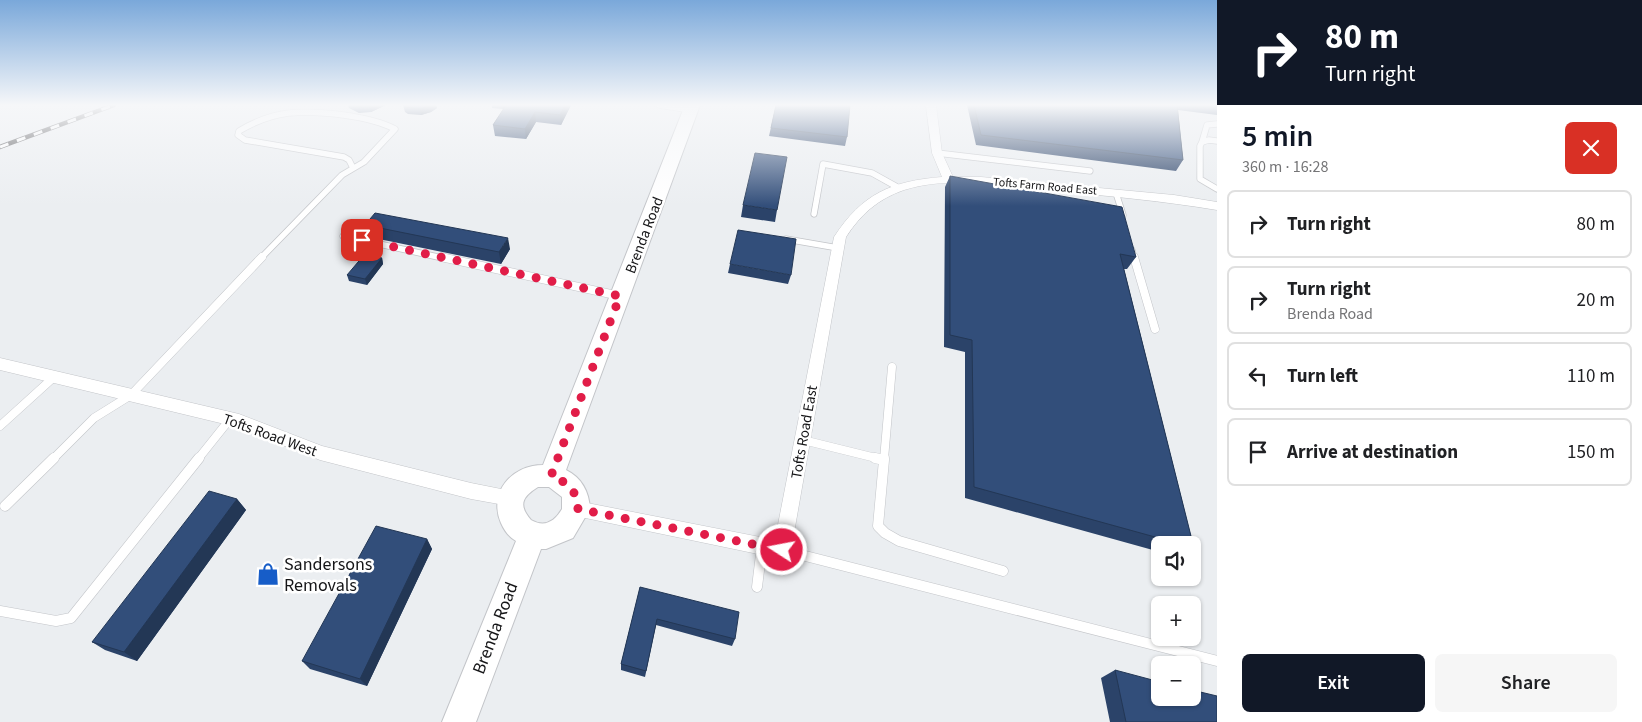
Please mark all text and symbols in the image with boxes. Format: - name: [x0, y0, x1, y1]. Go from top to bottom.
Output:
- text: 80 m: [1325, 12, 1399, 62]
- icon: right: [1242, 20, 1307, 85]
- text: Turn right: [1325, 58, 1415, 90]
- text: 5 min: [1242, 115, 1313, 158]
- button: close: [1565, 122, 1617, 174]
- text: 360 m · 16:28: [1242, 156, 1329, 178]
- street label: Tofts Farm Road East: [992, 173, 1098, 199]
- street label: Brenda Road: [620, 194, 669, 277]
- icon: right: [1244, 210, 1272, 238]
- text: Turn right: [1287, 211, 1371, 238]
- text: 80 m: [1577, 211, 1615, 238]
- pin: [341, 219, 383, 261]
- icon: arrive: [348, 226, 376, 254]
- text: Turn right: [1287, 276, 1371, 303]
- icon: right: [1244, 286, 1272, 314]
- text: 20 m: [1577, 287, 1615, 314]
- text: Brenda Road: [1287, 303, 1373, 325]
- icon: left: [1244, 362, 1272, 390]
- text: Turn left: [1287, 363, 1358, 390]
- text: 110 m: [1567, 363, 1615, 390]
- street label: Tofts Road East: [786, 384, 823, 481]
- street label: Tofts Road West: [220, 409, 320, 462]
- icon: arrive: [1244, 438, 1272, 466]
- text: Arrive at destination: [1287, 439, 1458, 466]
- text: 150 m: [1567, 439, 1615, 466]
- position arrow: [755, 523, 807, 575]
- map controls: [1151, 536, 1201, 706]
- button: sound: [1151, 536, 1201, 586]
- place label: Sandersons Removals: [284, 552, 372, 598]
- shop icon: Sandersons Removals: [255, 561, 281, 587]
- street label: Brenda Road: [466, 579, 524, 678]
- button: +: [1151, 596, 1201, 646]
- button: Exit: [1242, 654, 1425, 712]
- button: Share: [1435, 654, 1617, 712]
- button: −: [1151, 656, 1201, 706]

